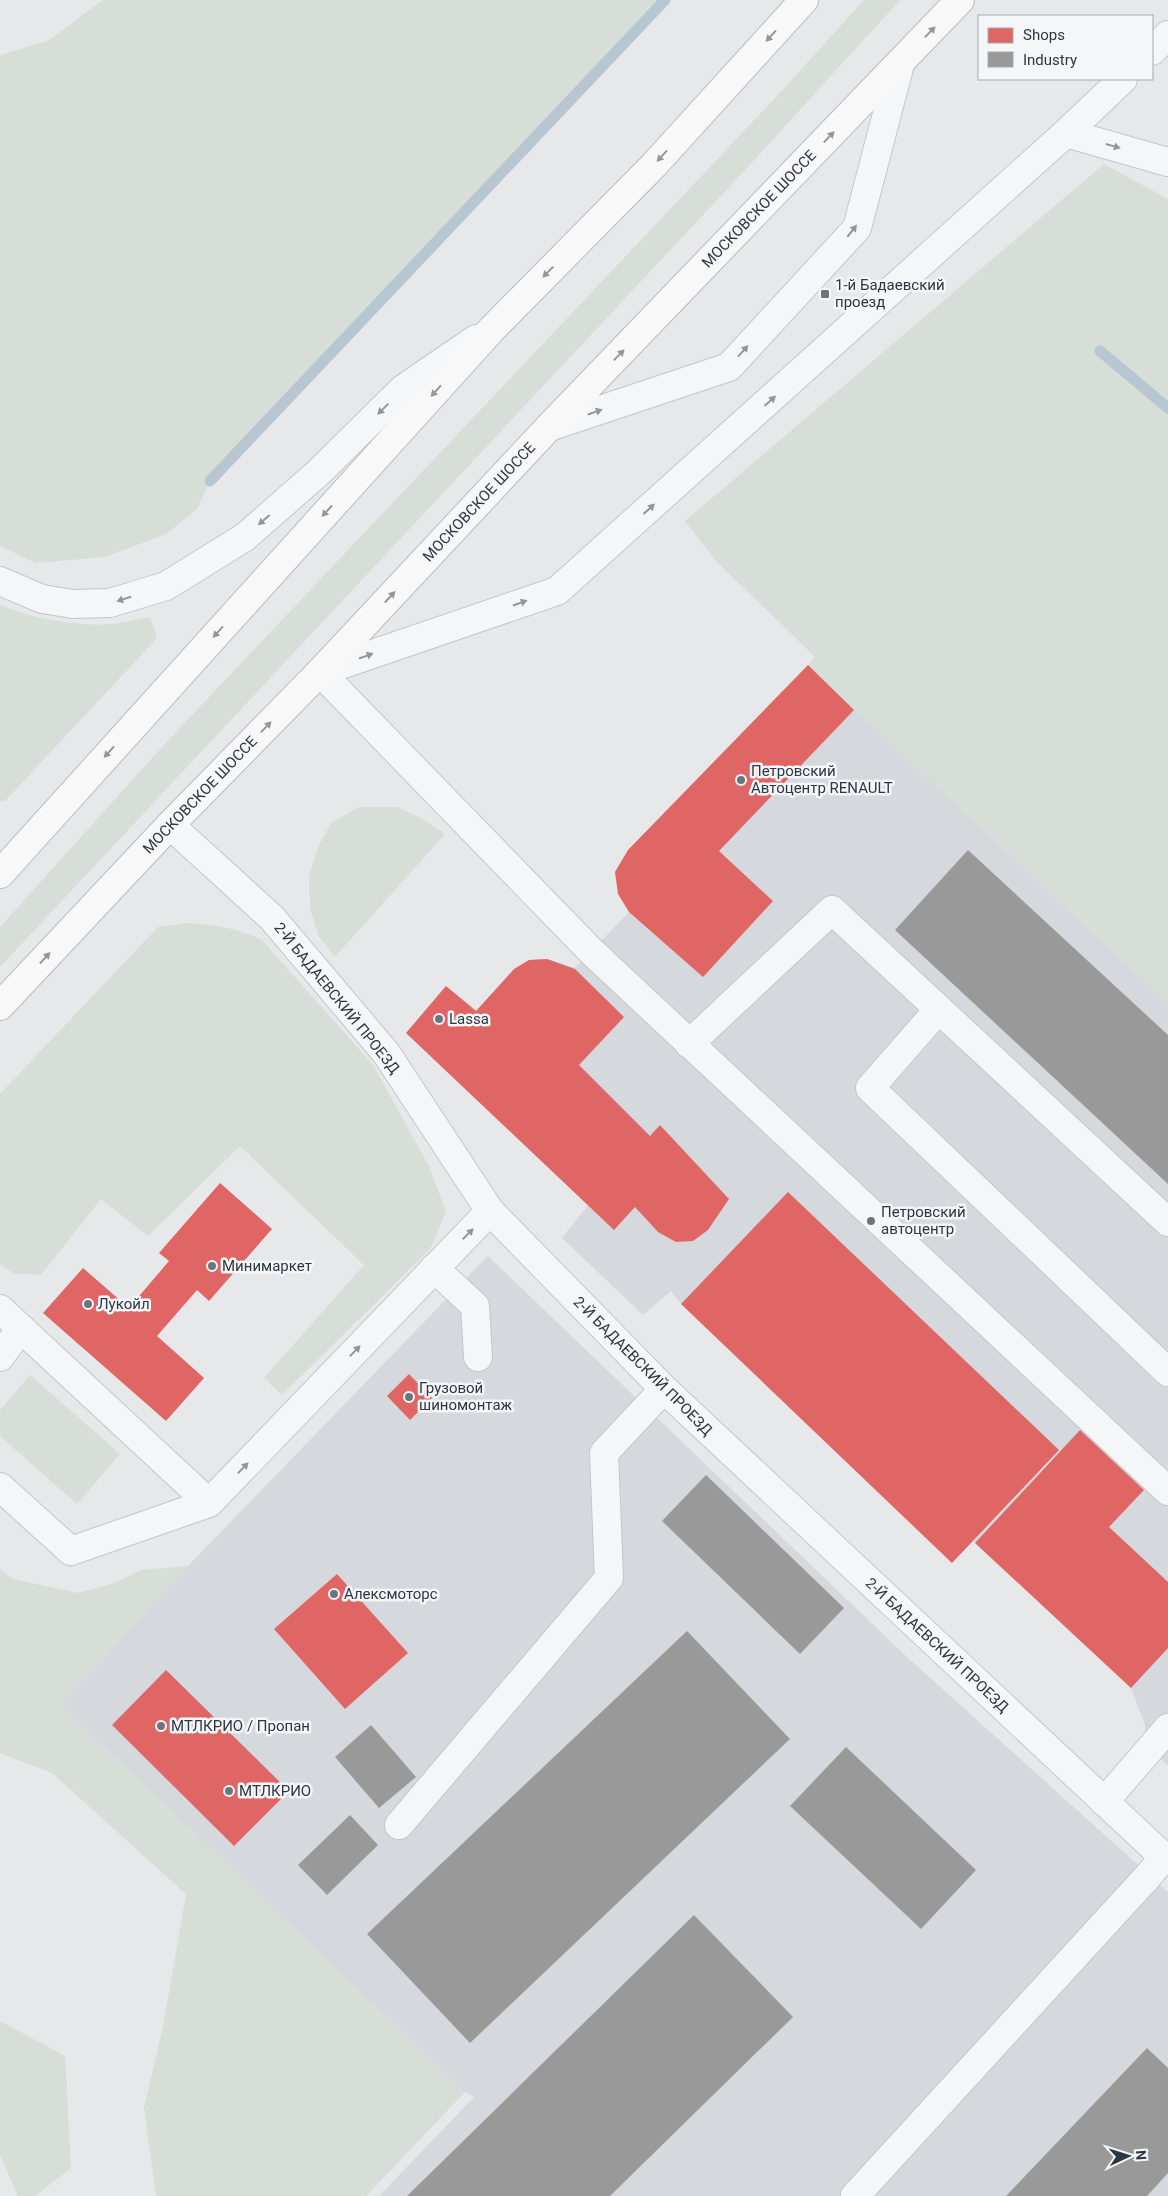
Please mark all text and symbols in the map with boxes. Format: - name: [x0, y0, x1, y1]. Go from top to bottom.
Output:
- legend: [978, 15, 1153, 80]
- one-way arrow: [924, 26, 936, 38]
- text: Shops: [1023, 26, 1065, 44]
- one-way arrow: [765, 30, 777, 42]
- text: Industry: [1023, 51, 1077, 69]
- one-way arrow: [823, 131, 835, 143]
- one-way arrow: [1106, 143, 1121, 151]
- street label: МОСКОВСКОЕ ШОССЕ: [698, 146, 820, 272]
- one-way arrow: [656, 150, 668, 162]
- one-way arrow: [847, 225, 858, 238]
- one-way arrow: [542, 266, 554, 278]
- place label: 1-й Бадаевский проезд: [835, 276, 945, 311]
- marker: 1-й Бадаевский проезд: [819, 288, 831, 300]
- one-way arrow: [737, 346, 749, 358]
- one-way arrow: [613, 349, 625, 361]
- one-way arrow: [430, 384, 442, 396]
- one-way arrow: [764, 395, 777, 406]
- one-way arrow: [377, 403, 389, 415]
- one-way arrow: [588, 408, 603, 416]
- street label: МОСКОВСКОЕ ШОССЕ: [419, 438, 539, 565]
- one-way arrow: [643, 503, 656, 514]
- one-way arrow: [321, 505, 333, 517]
- one-way arrow: [259, 514, 271, 526]
- one-way arrow: [384, 591, 396, 603]
- one-way arrow: [116, 595, 131, 603]
- one-way arrow: [513, 599, 528, 607]
- one-way arrow: [212, 625, 224, 637]
- one-way arrow: [359, 652, 374, 660]
- one-way arrow: [260, 721, 272, 733]
- street label: МОСКОВСКОЕ ШОССЕ: [139, 732, 261, 858]
- one-way arrow: [103, 746, 115, 758]
- place label: Петровский Автоцентр RENAULT: [751, 762, 893, 797]
- marker: Петровский Автоцентр RENAULT: [735, 774, 747, 786]
- street label: 2-Й БАДАЕВСКИЙ ПРОЕЗД: [270, 919, 404, 1077]
- one-way arrow: [39, 953, 51, 965]
- place label: Lassa: [449, 1010, 489, 1028]
- marker: Lassa: [433, 1013, 445, 1025]
- place label: Петровский автоцентр: [881, 1203, 966, 1238]
- marker: Петровский автоцентр: [865, 1215, 877, 1227]
- one-way arrow: [462, 1228, 474, 1240]
- place label: Минимаркет: [222, 1257, 312, 1275]
- marker: Минимаркет: [206, 1260, 218, 1272]
- street label: 2-Й БАДАЕВСКИЙ ПРОЕЗД: [570, 1293, 716, 1439]
- place label: Лукойл: [98, 1295, 150, 1313]
- marker: Лукойл: [82, 1298, 94, 1310]
- one-way arrow: [349, 1345, 361, 1357]
- place label: Грузовой шиномонтаж: [419, 1379, 513, 1414]
- marker: Грузовой шиномонтаж: [403, 1391, 415, 1403]
- one-way arrow: [237, 1462, 249, 1474]
- street label: 2-Й БАДАЕВСКИЙ ПРОЕЗД: [862, 1574, 1012, 1716]
- place label: Алексмоторс: [344, 1585, 438, 1603]
- marker: Алексмоторс: [328, 1588, 340, 1600]
- place label: МТЛКРИО / Пропан: [171, 1717, 310, 1735]
- marker: МТЛКРИО / Пропан: [155, 1720, 167, 1732]
- place label: МТЛКРИО: [239, 1782, 311, 1800]
- marker: МТЛКРИО: [223, 1785, 235, 1797]
- north arrow: [1103, 2131, 1153, 2181]
- text: N: [1133, 2150, 1149, 2161]

